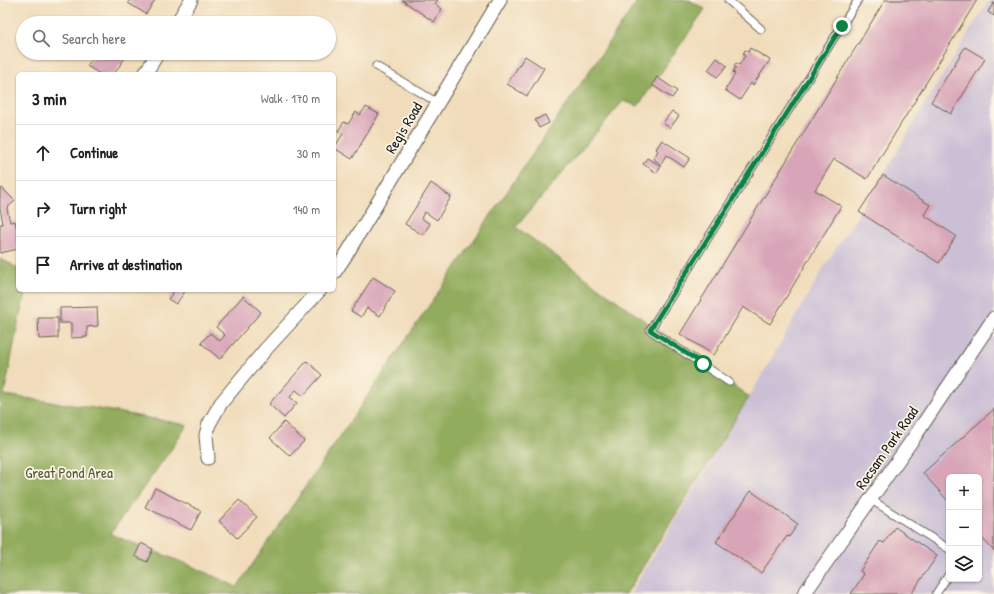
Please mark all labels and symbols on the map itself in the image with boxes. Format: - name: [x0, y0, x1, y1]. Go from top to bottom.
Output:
- route end: [833, 17, 851, 35]
- street label: Regis Road: [380, 98, 427, 157]
- route start: [694, 355, 712, 373]
- street label: Rocsam Park Road: [850, 402, 923, 494]
- park label: Great Pond Area: [25, 462, 113, 483]

